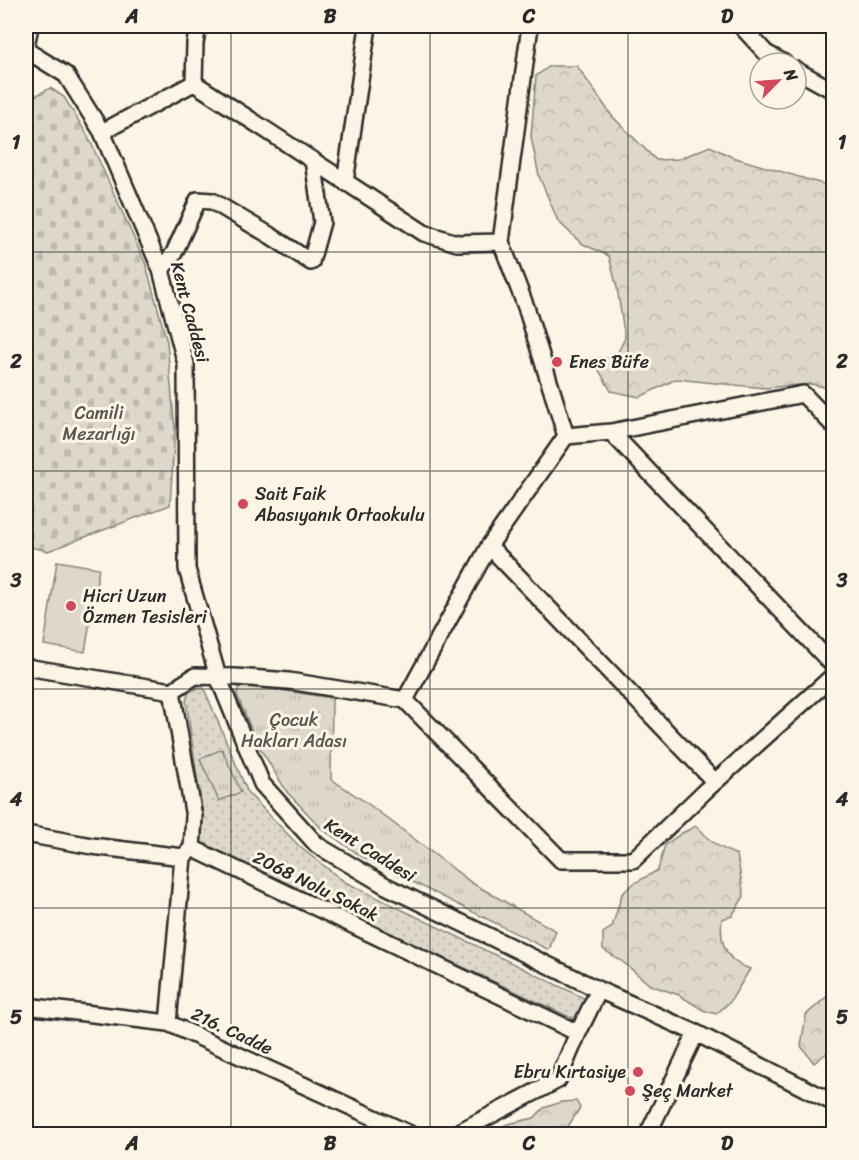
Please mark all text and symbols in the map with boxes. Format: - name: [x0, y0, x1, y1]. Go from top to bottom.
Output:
- text: A: [124, 0, 139, 34]
- text: B: [324, 0, 337, 34]
- text: C: [522, 0, 536, 34]
- text: D: [721, 0, 734, 34]
- north arrow: [748, 51, 808, 111]
- text: N: [775, 63, 807, 87]
- text: 1: [12, 125, 21, 160]
- text: 1: [838, 125, 847, 160]
- street label: Kent Caddesi: [161, 258, 219, 367]
- text: 2: [9, 344, 22, 379]
- text: 2: [835, 344, 848, 379]
- place label: Enes Büfe: [569, 346, 649, 378]
- marker: Enes Büfe: [550, 355, 564, 369]
- park label: Camili Mezarlığı: [62, 397, 136, 450]
- place label: Sait Faik Abasıyanık Ortaokulu: [254, 478, 425, 531]
- marker: Sait Faik Abasıyanık Ortaokulu: [236, 497, 250, 511]
- text: 3: [10, 563, 22, 598]
- text: 3: [836, 563, 848, 598]
- place label: Hicri Uzun Özmen Tesisleri: [83, 580, 208, 633]
- marker: Hicri Uzun Özmen Tesisleri: [64, 599, 78, 613]
- park label: Çocuk Hakları Adası: [241, 704, 347, 757]
- text: 4: [9, 782, 23, 817]
- text: 4: [835, 782, 849, 817]
- street label: Kent Caddesi: [318, 809, 423, 892]
- street label: 2068 Nolu Sokak: [247, 842, 385, 930]
- street label: 216. Cadde: [186, 998, 278, 1064]
- text: 5: [10, 1000, 22, 1035]
- text: 5: [836, 1000, 848, 1035]
- place label: Ebru Kırtasiye: [514, 1056, 626, 1088]
- marker: Ebru Kırtasiye: [631, 1065, 645, 1079]
- place label: Şeç Market: [642, 1075, 734, 1107]
- marker: Şeç Market: [623, 1084, 637, 1098]
- text: A: [124, 1126, 139, 1160]
- text: B: [324, 1126, 337, 1160]
- text: C: [522, 1126, 536, 1160]
- text: D: [721, 1126, 734, 1160]

